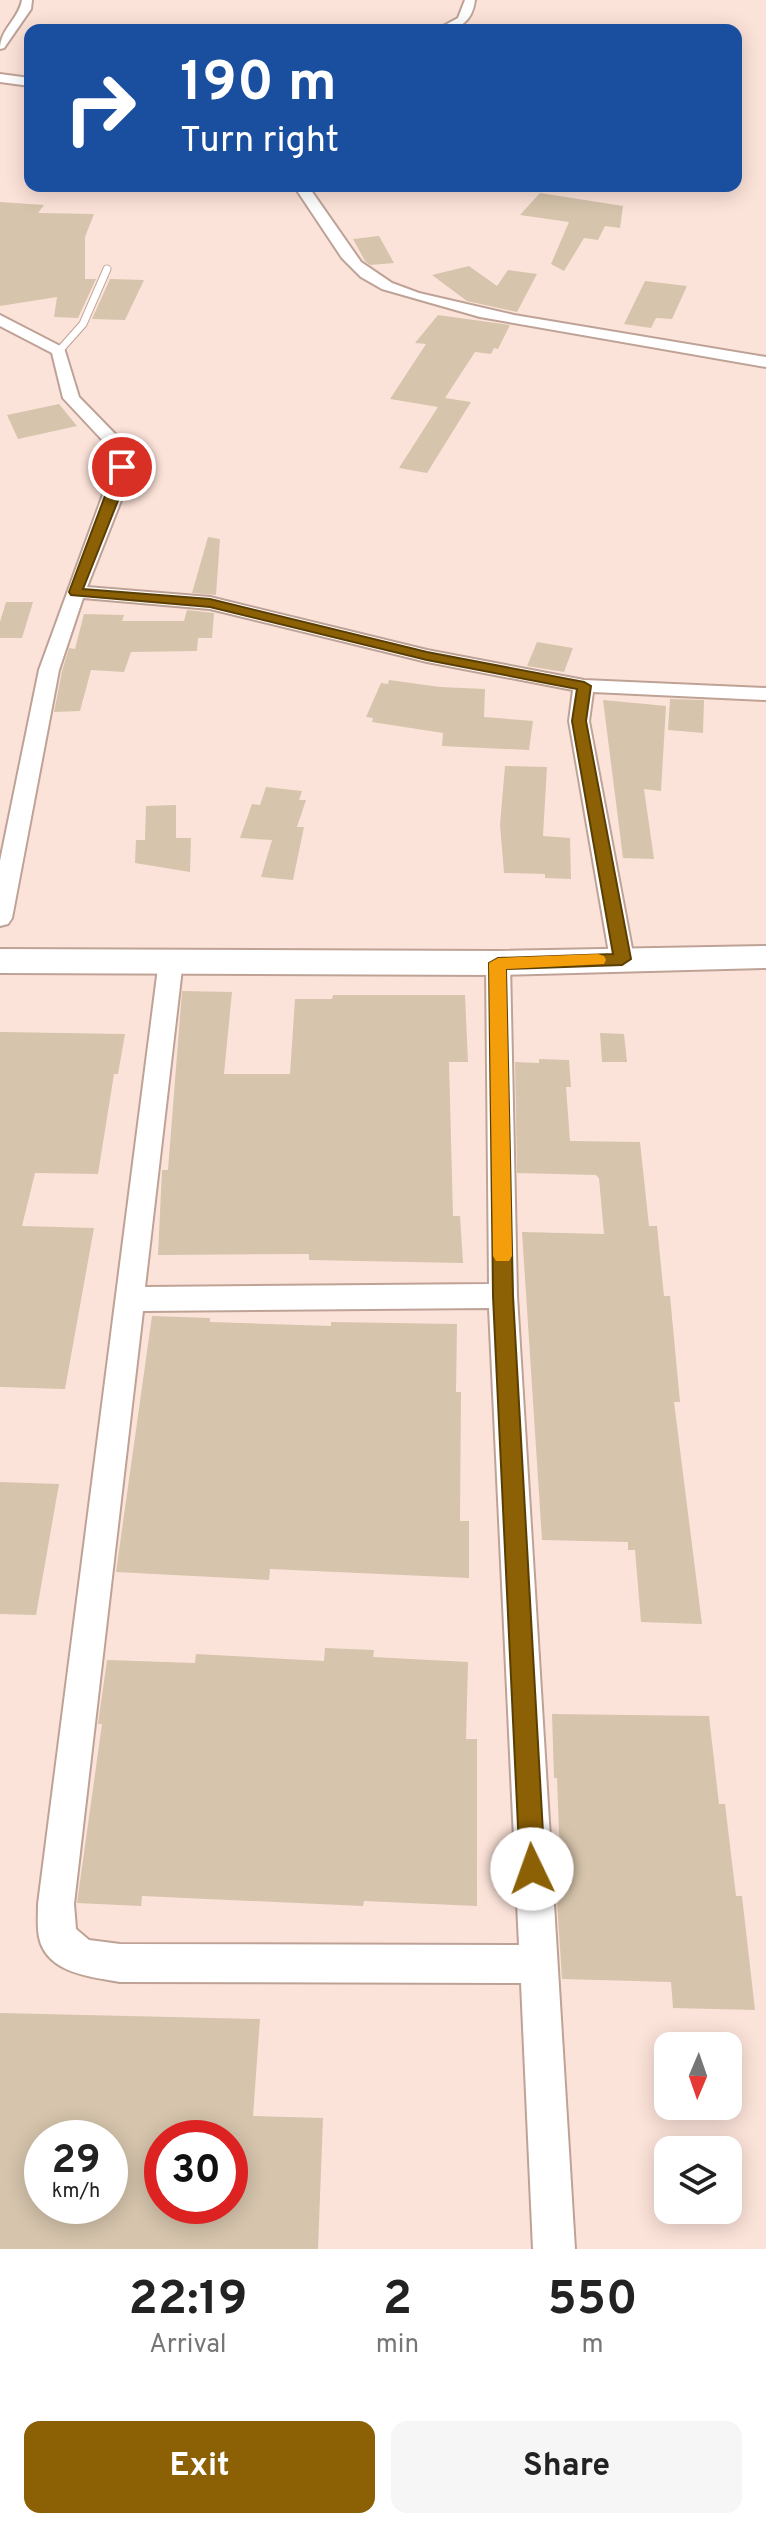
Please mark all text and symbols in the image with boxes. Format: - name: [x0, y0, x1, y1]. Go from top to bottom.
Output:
- text: 190 m: [180, 50, 337, 120]
- icon: right: [48, 56, 152, 160]
- text: Turn right: [180, 119, 339, 165]
- pin: [88, 433, 156, 501]
- icon: arrive: [100, 445, 144, 489]
- position arrow: [490, 1827, 574, 1911]
- north arrow: [654, 2032, 742, 2120]
- map controls: [654, 2032, 742, 2224]
- speed limit sign: 30: [144, 2120, 248, 2224]
- button: layers: [654, 2136, 742, 2224]
- text: 29: [51, 2137, 101, 2187]
- text: km/h: [52, 2179, 100, 2205]
- text: 22:19: [128, 2271, 247, 2331]
- text: 2: [383, 2271, 412, 2331]
- text: 550: [547, 2271, 638, 2331]
- text: Arrival: [149, 2329, 227, 2362]
- text: min: [376, 2329, 419, 2362]
- text: m: [582, 2329, 604, 2362]
- button: Exit: [24, 2421, 375, 2513]
- button: Share: [391, 2421, 742, 2513]

